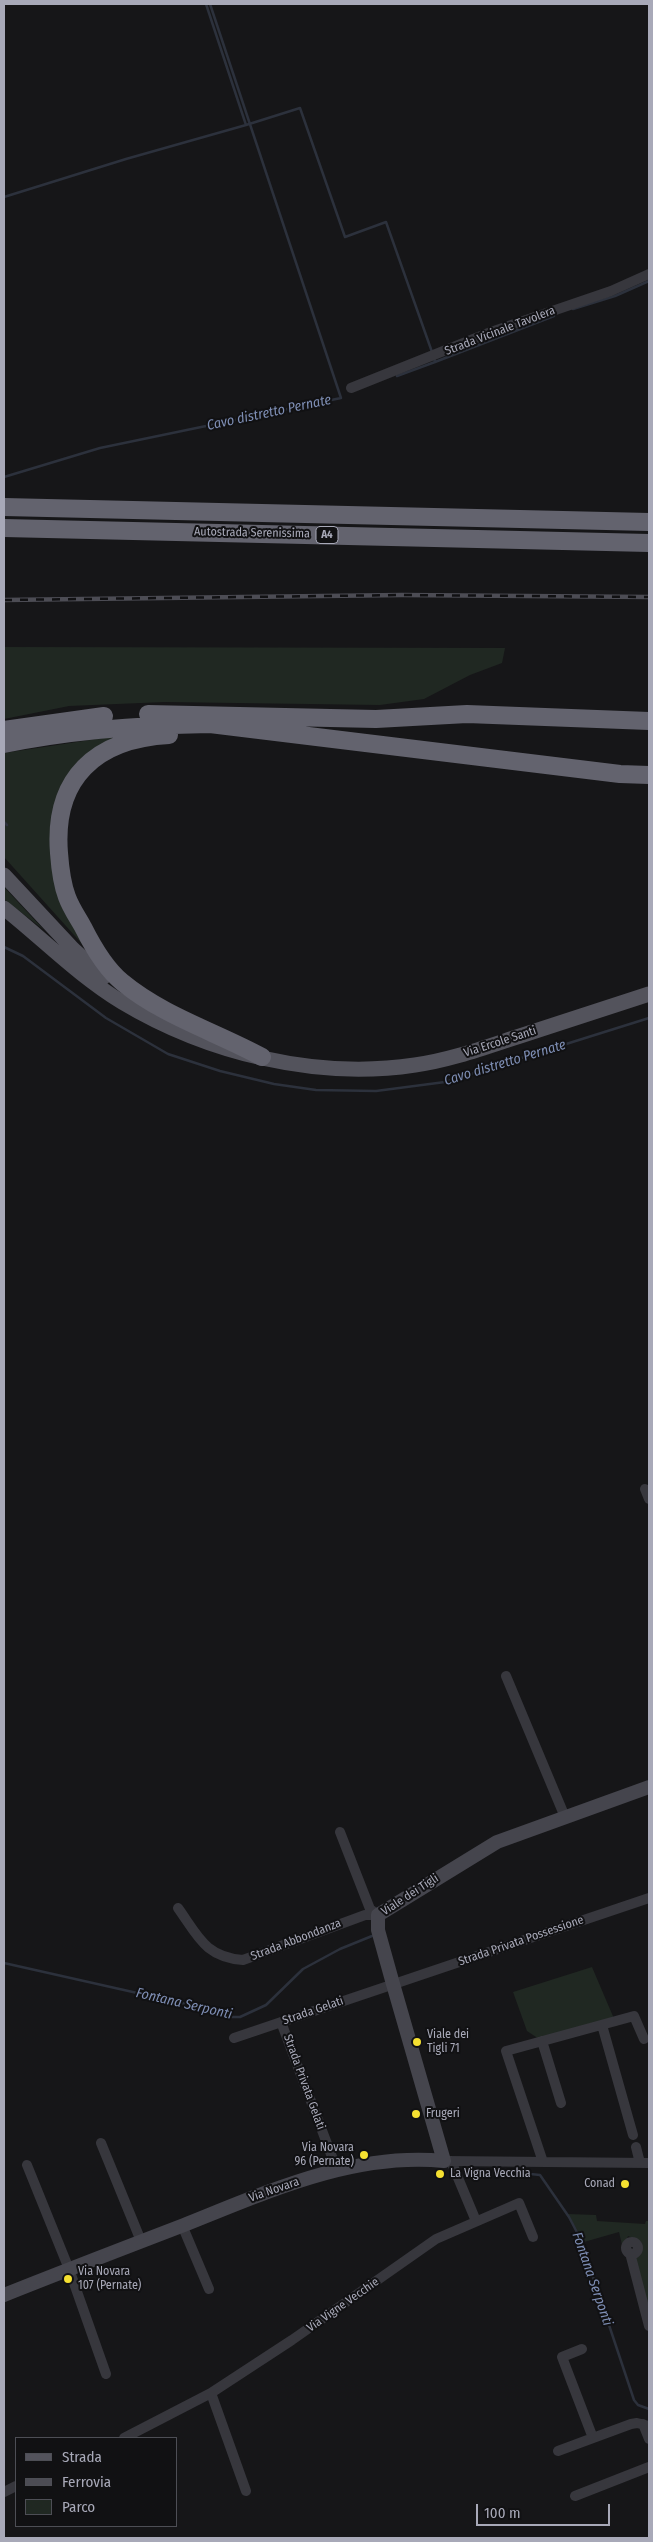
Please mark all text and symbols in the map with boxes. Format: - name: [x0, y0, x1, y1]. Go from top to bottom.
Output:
- street label: Strada Vicinale Tavolera: [443, 303, 557, 359]
- water label: Cavo distretto Pernate: [205, 392, 333, 434]
- street label: Autostrada Serenissima: [194, 525, 310, 541]
- road number: A4: [316, 526, 338, 544]
- street label: Via Ercole Santi: [462, 1024, 538, 1060]
- water label: Cavo distretto Pernate: [442, 1036, 568, 1090]
- street label: Viale dei Tigli: [379, 1871, 441, 1919]
- street label: Strada Privata Possessione: [456, 1913, 586, 1969]
- street label: Strada Abbondanza: [249, 1916, 343, 1964]
- water label: Fontana Serponti: [134, 1985, 234, 2023]
- street label: Strada Gelati: [281, 1994, 345, 2028]
- place label: Viale dei Tigli 71: [427, 2028, 469, 2056]
- street label: Strada Privata Gelati: [280, 2032, 328, 2132]
- marker: Viale dei Tigli 71: [411, 2036, 423, 2048]
- place label: Frugeri: [426, 2107, 460, 2121]
- marker: Frugeri: [410, 2108, 422, 2120]
- place label: Via Novara 96 (Pernate): [294, 2141, 354, 2169]
- marker: Via Novara 96 (Pernate): [358, 2149, 370, 2161]
- place label: La Vigna Vecchia: [450, 2167, 531, 2181]
- marker: La Vigna Vecchia: [434, 2168, 446, 2180]
- street label: Via Novara: [247, 2175, 301, 2205]
- place label: Conad: [584, 2177, 615, 2191]
- marker: Conad: [619, 2178, 631, 2190]
- water label: Fontana Serponti: [568, 2230, 616, 2328]
- place label: Via Novara 107 (Pernate): [78, 2265, 141, 2293]
- marker: Via Novara 107 (Pernate): [62, 2273, 74, 2285]
- street label: Via Vigne Vecchie: [304, 2275, 382, 2335]
- legend: [15, 2437, 178, 2527]
- text: Strada: [62, 2448, 102, 2466]
- text: Ferrovia: [62, 2473, 111, 2491]
- scale bar: [478, 2494, 612, 2526]
- text: Parco: [62, 2498, 95, 2516]
- text: 100 m: [484, 2504, 521, 2522]

